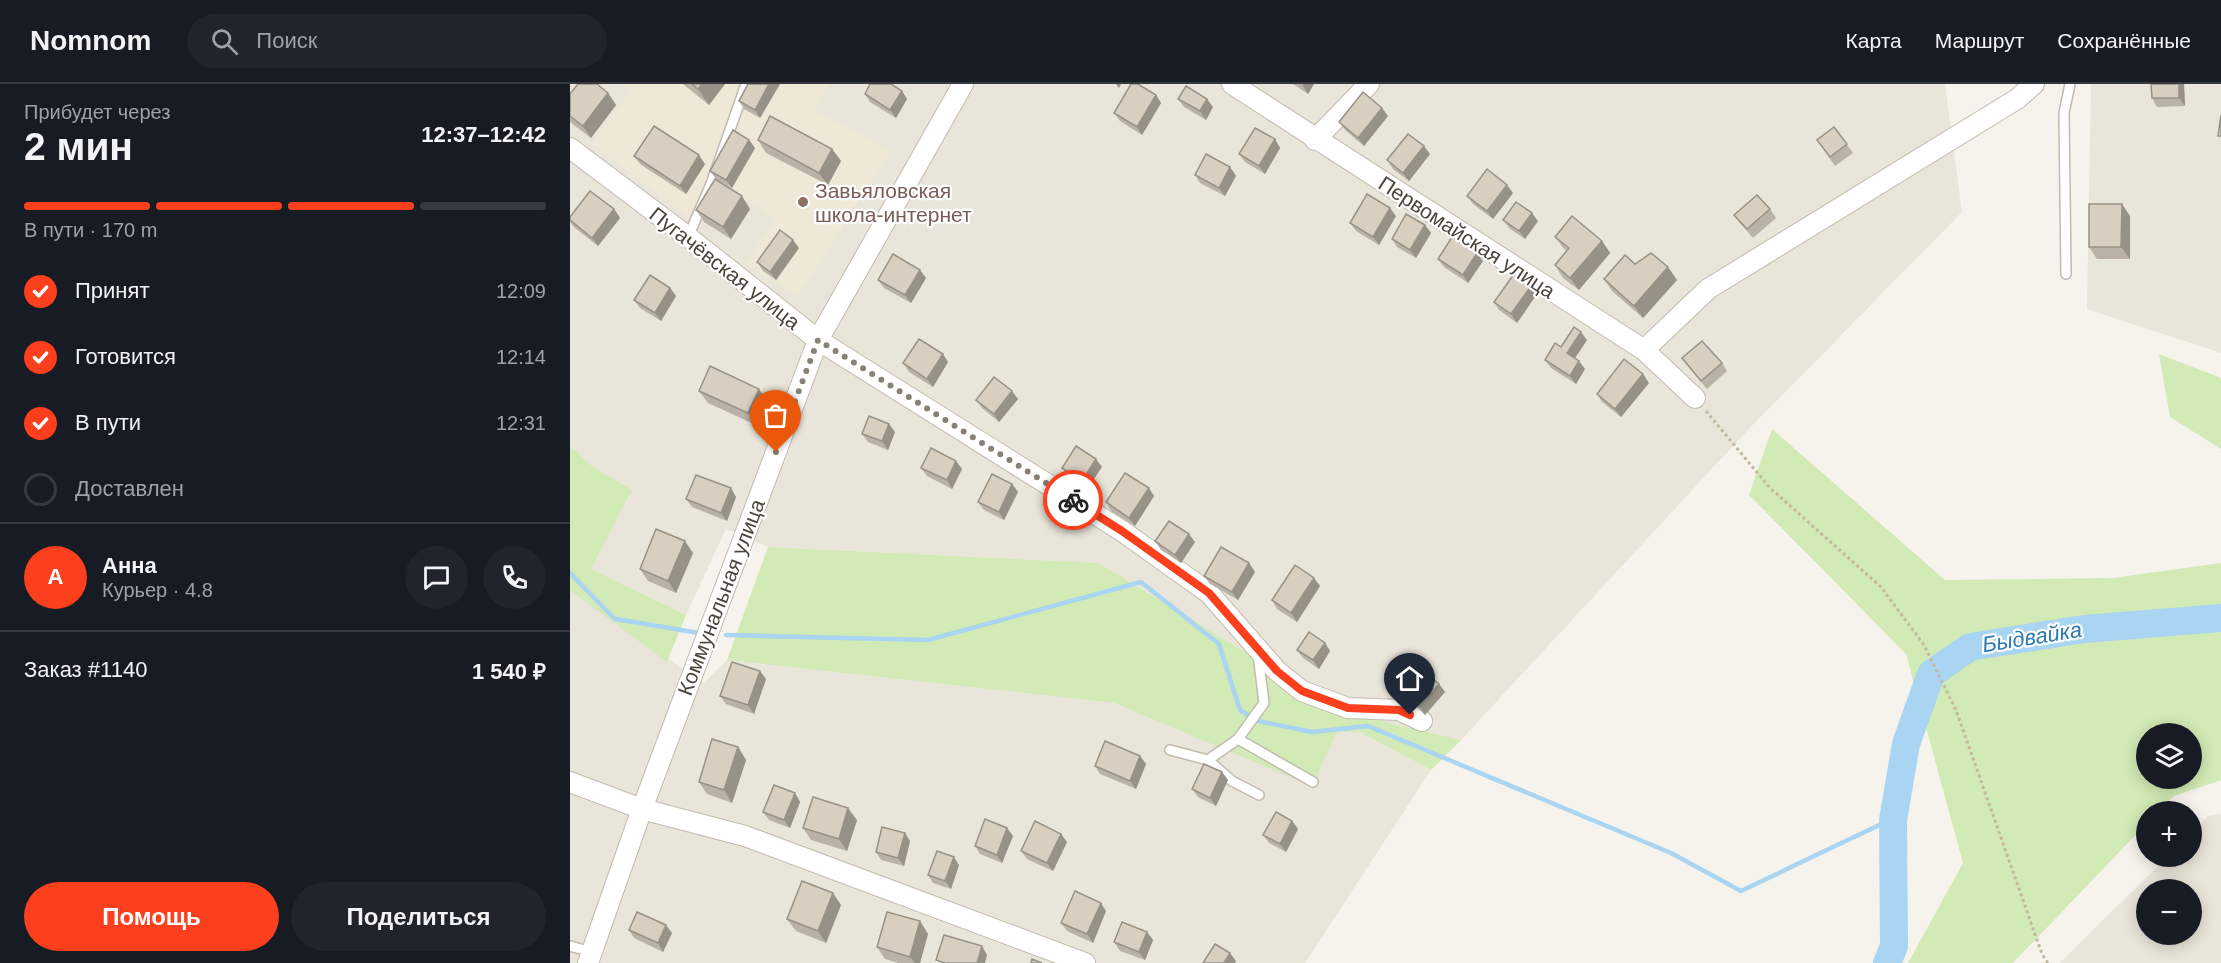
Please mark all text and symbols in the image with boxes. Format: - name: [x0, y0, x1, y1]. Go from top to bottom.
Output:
- search box: [187, 14, 607, 68]
- text: Nomnom: [30, 25, 151, 56]
- icon: search: [208, 25, 241, 58]
- text: Поиск: [256, 28, 317, 53]
- text: Карта: [1846, 29, 1902, 52]
- text: Маршрут: [1935, 29, 2024, 52]
- text: Сохранённые: [2057, 29, 2191, 52]
- text: Прибудет через: [24, 101, 170, 123]
- text: 12:37–12:42: [421, 122, 546, 147]
- text: 2 мин: [24, 125, 133, 168]
- street label: Первомайская улица: [1374, 171, 1560, 303]
- place label: Завьяловская школа-интернет: [815, 179, 972, 226]
- marker: Завьяловская школа-интернет: [796, 195, 810, 209]
- street label: Пугачёвская улица: [645, 202, 805, 334]
- text: В пути · 170 m: [24, 219, 157, 241]
- icon: check: [24, 275, 57, 308]
- text: Принят: [75, 278, 149, 303]
- text: 12:09: [496, 280, 546, 302]
- icon: check: [24, 341, 57, 374]
- text: Готовится: [75, 344, 176, 369]
- text: 12:14: [496, 346, 546, 368]
- pin: [750, 390, 801, 452]
- icon: bag: [759, 399, 792, 432]
- icon: check: [24, 407, 57, 440]
- text: В пути: [75, 410, 141, 435]
- text: 12:31: [496, 412, 546, 434]
- courier: [1043, 470, 1103, 530]
- text: Доставлен: [75, 476, 184, 501]
- icon: bike: [1057, 484, 1090, 517]
- street label: Коммунальная улица: [673, 495, 769, 698]
- button: chat: [405, 546, 468, 609]
- button: phone: [483, 546, 546, 609]
- text: Анна: [102, 553, 157, 578]
- text: А: [48, 564, 63, 589]
- text: Курьер · 4.8: [102, 579, 213, 601]
- water label: Быдвайка: [1980, 617, 2084, 657]
- pin: [1384, 653, 1435, 715]
- text: Заказ #1140: [24, 657, 147, 682]
- text: 1 540 ₽: [472, 659, 546, 684]
- icon: home: [1393, 662, 1426, 695]
- map controls: [2136, 723, 2202, 945]
- button: layers: [2136, 723, 2202, 789]
- button: +: [2136, 801, 2202, 867]
- button: −: [2136, 879, 2202, 945]
- button: Помощь: [24, 882, 279, 951]
- button: Поделиться: [291, 882, 546, 951]

